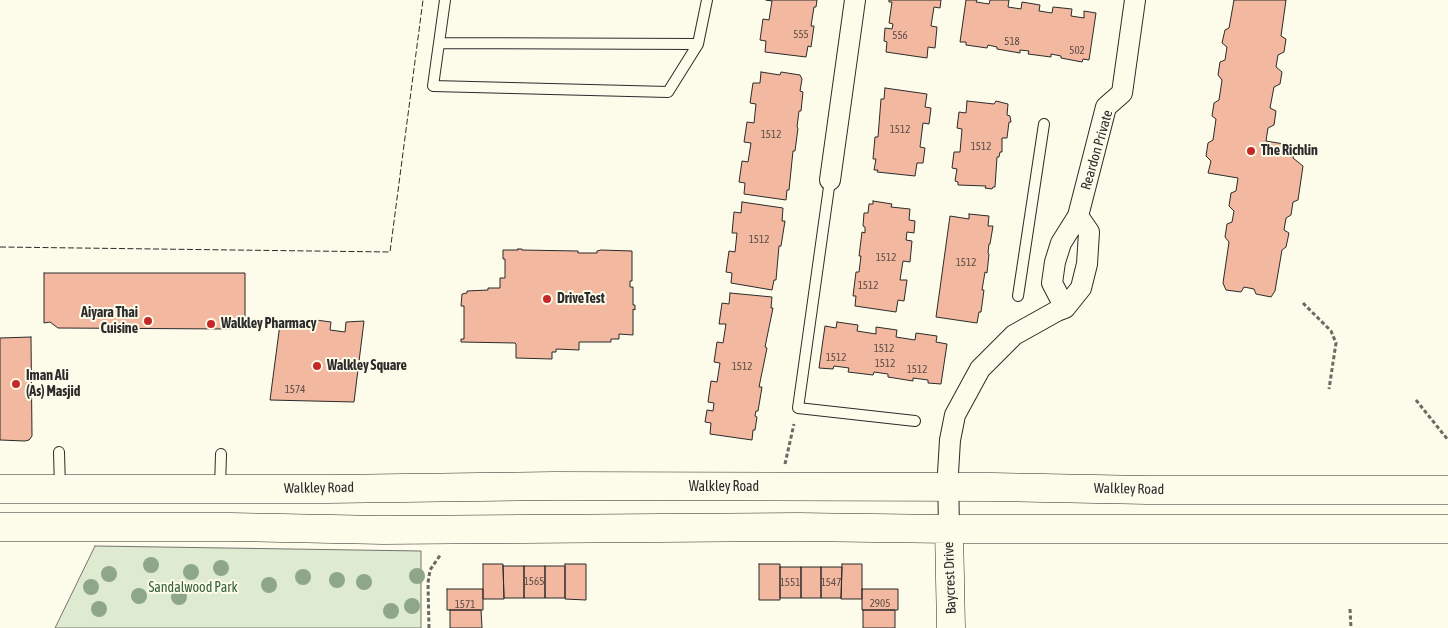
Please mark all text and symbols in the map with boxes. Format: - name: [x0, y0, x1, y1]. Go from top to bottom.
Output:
- house number: 555: [793, 28, 809, 42]
- house number: 556: [892, 29, 908, 43]
- house number: 518: [1004, 35, 1020, 49]
- house number: 502: [1069, 44, 1085, 58]
- street label: Reardon Private: [1078, 108, 1116, 192]
- house number: 1512: [890, 123, 910, 137]
- house number: 1512: [761, 128, 781, 142]
- house number: 1512: [971, 140, 991, 154]
- place label: The Richlin: [1261, 143, 1318, 159]
- marker: The Richlin: [1245, 145, 1257, 157]
- house number: 1512: [749, 233, 769, 247]
- house number: 1512: [876, 251, 896, 265]
- house number: 1512: [956, 256, 976, 270]
- house number: 1512: [858, 279, 878, 293]
- place label: DriveTest: [557, 291, 605, 307]
- marker: DriveTest: [541, 293, 553, 305]
- place label: Aiyara Thai Cuisine: [81, 305, 138, 338]
- marker: Aiyara Thai Cuisine: [142, 315, 154, 327]
- place label: Walkley Pharmacy: [221, 316, 316, 332]
- marker: Walkley Pharmacy: [205, 318, 217, 330]
- house number: 1512: [874, 342, 894, 356]
- house number: 1512: [826, 351, 846, 365]
- house number: 1512: [875, 357, 895, 371]
- place label: Walkley Square: [327, 358, 407, 374]
- marker: Walkley Square: [311, 360, 323, 372]
- house number: 1512: [732, 360, 752, 374]
- house number: 1512: [907, 363, 927, 377]
- place label: Iman Ali (As) Masjid: [26, 368, 80, 401]
- marker: Iman Ali (As) Masjid: [10, 378, 22, 390]
- house number: 1574: [285, 383, 305, 397]
- street label: Walkley Road: [284, 479, 354, 497]
- street label: Walkley Road: [689, 479, 759, 495]
- street label: Walkley Road: [1094, 480, 1164, 498]
- street label: Baycrest Drive: [940, 541, 960, 615]
- house number: 1565: [524, 575, 544, 589]
- house number: 1551: [780, 576, 800, 590]
- house number: 1547: [821, 576, 841, 590]
- park label: Sandalwood Park: [148, 580, 238, 596]
- house number: 2905: [870, 597, 890, 611]
- house number: 1571: [455, 598, 475, 612]

